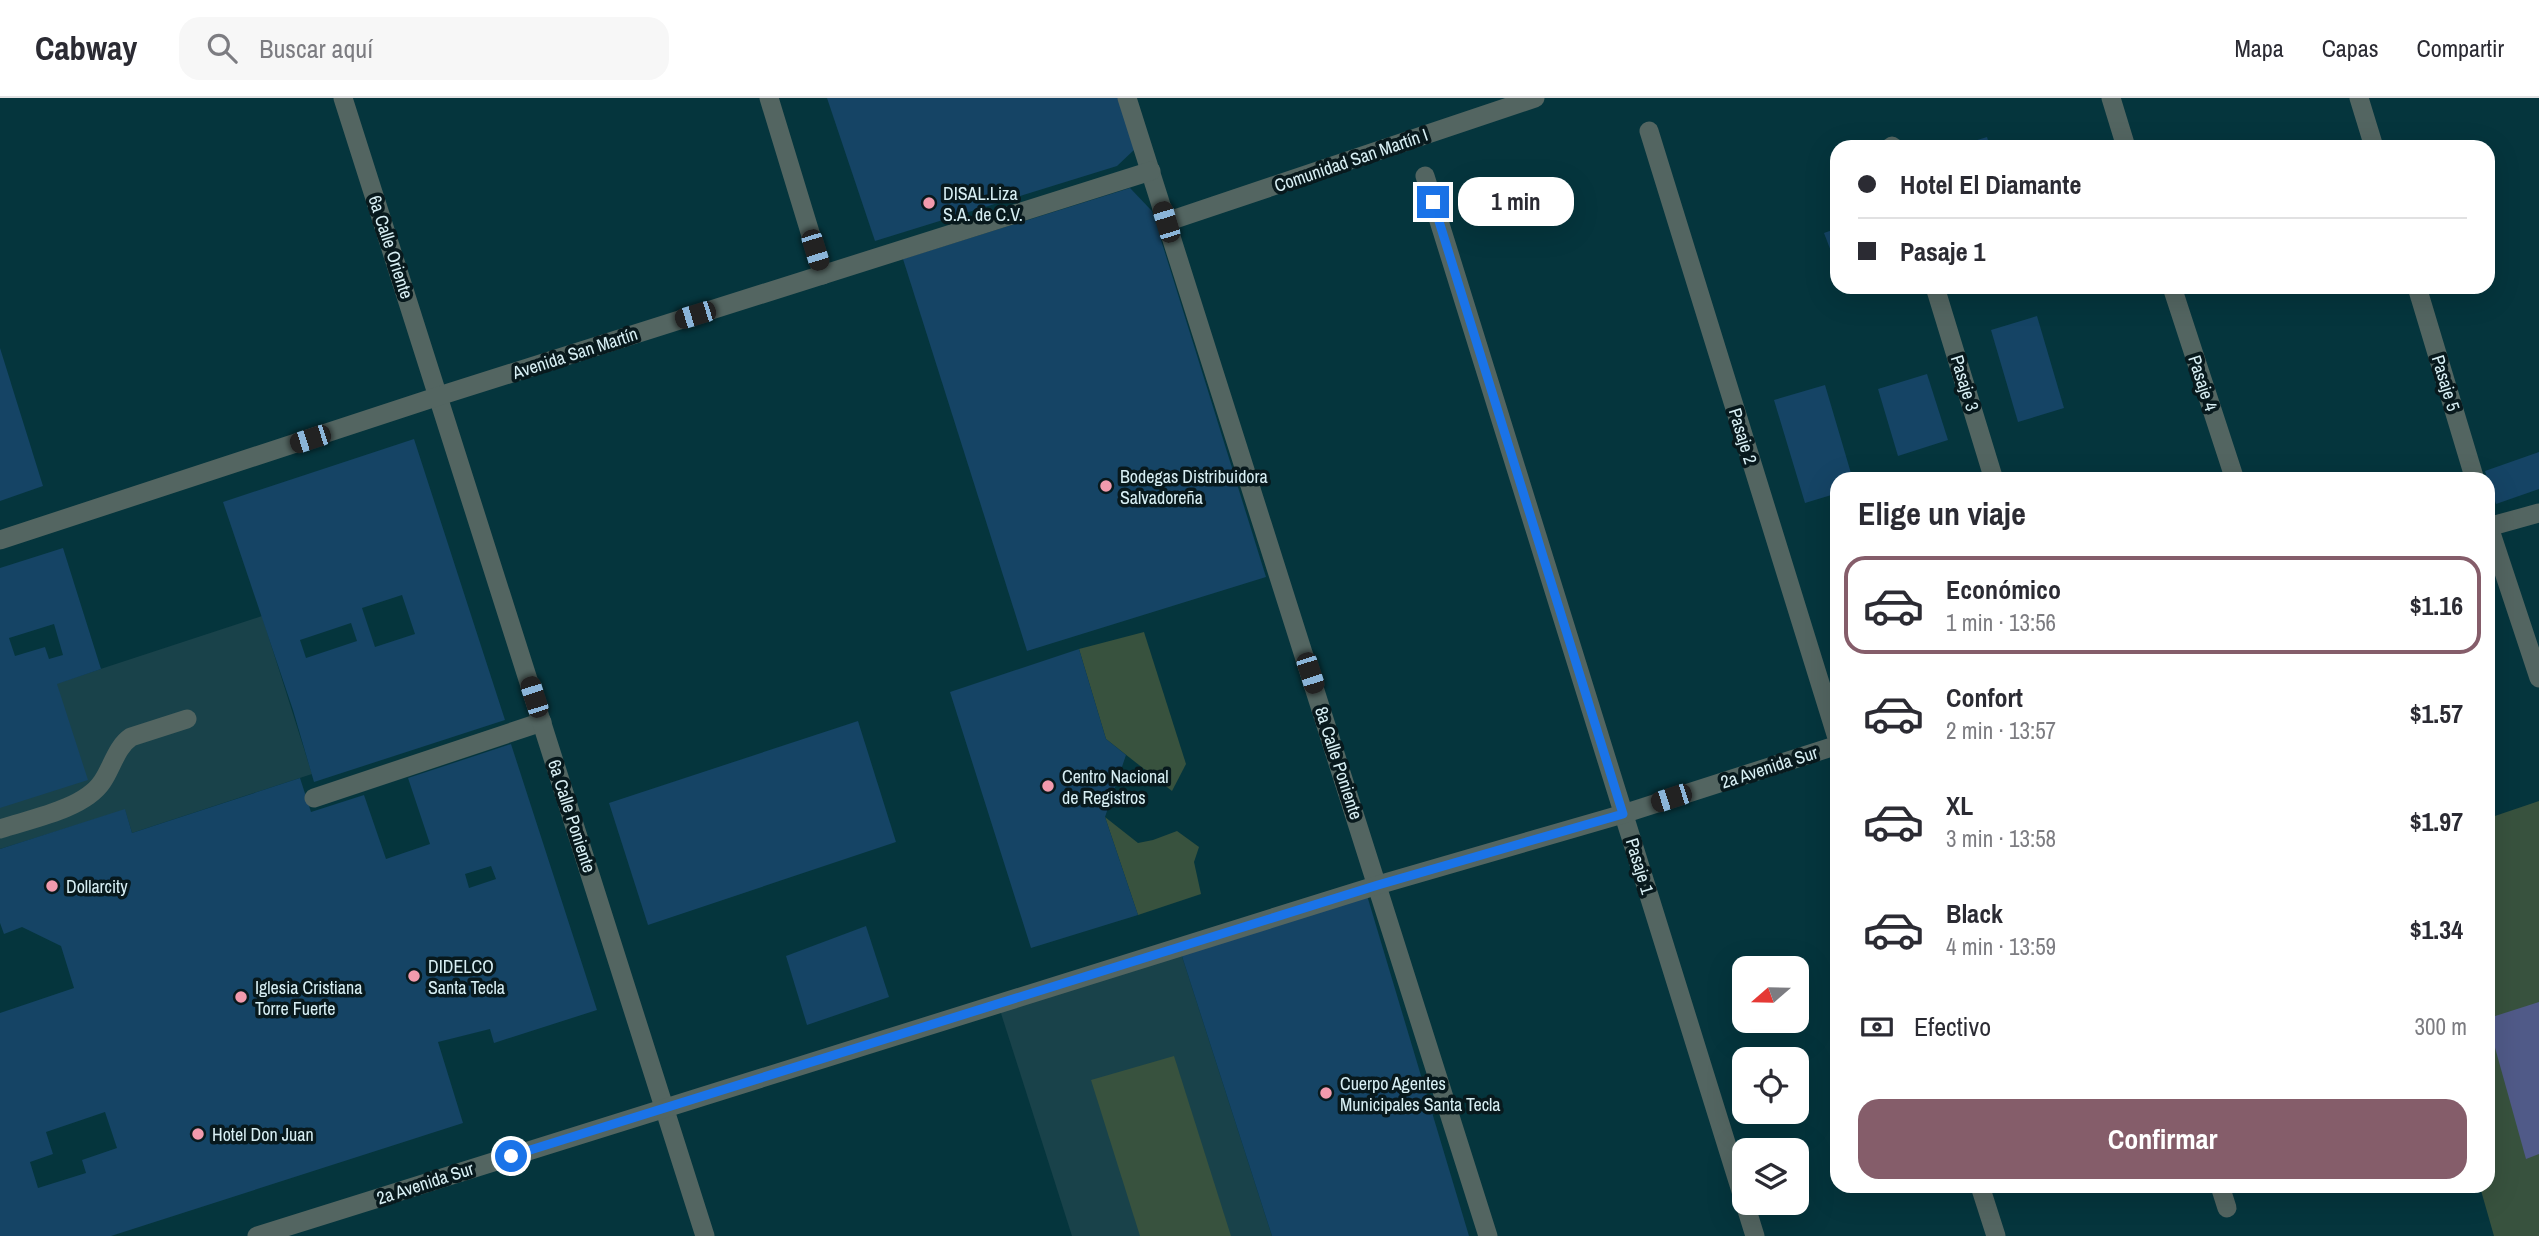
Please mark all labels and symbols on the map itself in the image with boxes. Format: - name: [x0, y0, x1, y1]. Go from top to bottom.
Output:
- street label: Comunidad San Martín I: [1271, 122, 1431, 198]
- callout: 1 min: [1458, 178, 1573, 226]
- place label: DISAL.Liza S.A. de C.V.: [943, 181, 1023, 227]
- route end: [1417, 186, 1449, 218]
- street label: 6a Calle Oriente: [363, 192, 419, 302]
- marker: DISAL.Liza S.A. de C.V.: [921, 195, 937, 211]
- car: [1150, 199, 1183, 245]
- car: [799, 227, 832, 273]
- car: [672, 299, 719, 331]
- street label: Avenida San Martín: [508, 321, 641, 385]
- street label: Pasaje 3: [1945, 352, 1985, 414]
- street label: Pasaje 4: [2182, 352, 2224, 414]
- street label: Pasaje 5: [2426, 352, 2466, 414]
- street label: Pasaje 2: [1723, 405, 1763, 467]
- car: [287, 423, 334, 455]
- place label: Bodegas Distribuidora Salvadoreña: [1120, 464, 1268, 510]
- marker: Bodegas Distribuidora Salvadoreña: [1098, 478, 1114, 494]
- car: [1294, 650, 1327, 696]
- car: [518, 674, 551, 720]
- street label: 8a Calle Poniente: [1309, 703, 1369, 823]
- street label: 2a Avenida Sur: [1717, 740, 1821, 794]
- street label: 6a Calle Poniente: [542, 756, 602, 876]
- place label: Centro Nacional de Registros: [1062, 764, 1169, 810]
- marker: Centro Nacional de Registros: [1040, 778, 1056, 794]
- car: [1648, 782, 1695, 814]
- street label: Pasaje 1: [1620, 835, 1661, 898]
- place label: Dollarcity: [66, 874, 128, 899]
- marker: Dollarcity: [44, 878, 60, 894]
- place label: DIDELCO Santa Tecla: [428, 954, 505, 1000]
- north arrow: [1732, 956, 1810, 1032]
- marker: DIDELCO Santa Tecla: [406, 968, 422, 984]
- place label: Iglesia Cristiana Torre Fuerte: [255, 975, 362, 1021]
- marker: Iglesia Cristiana Torre Fuerte: [233, 989, 249, 1005]
- place label: Cuerpo Agentes Municipales Santa Tecla: [1340, 1071, 1501, 1117]
- marker: Cuerpo Agentes Municipales Santa Tecla: [1318, 1085, 1334, 1101]
- place label: Hotel Don Juan: [212, 1122, 314, 1147]
- marker: Hotel Don Juan: [190, 1126, 206, 1142]
- route start: [495, 1140, 527, 1172]
- street label: 2a Avenida Sur: [373, 1156, 477, 1210]

